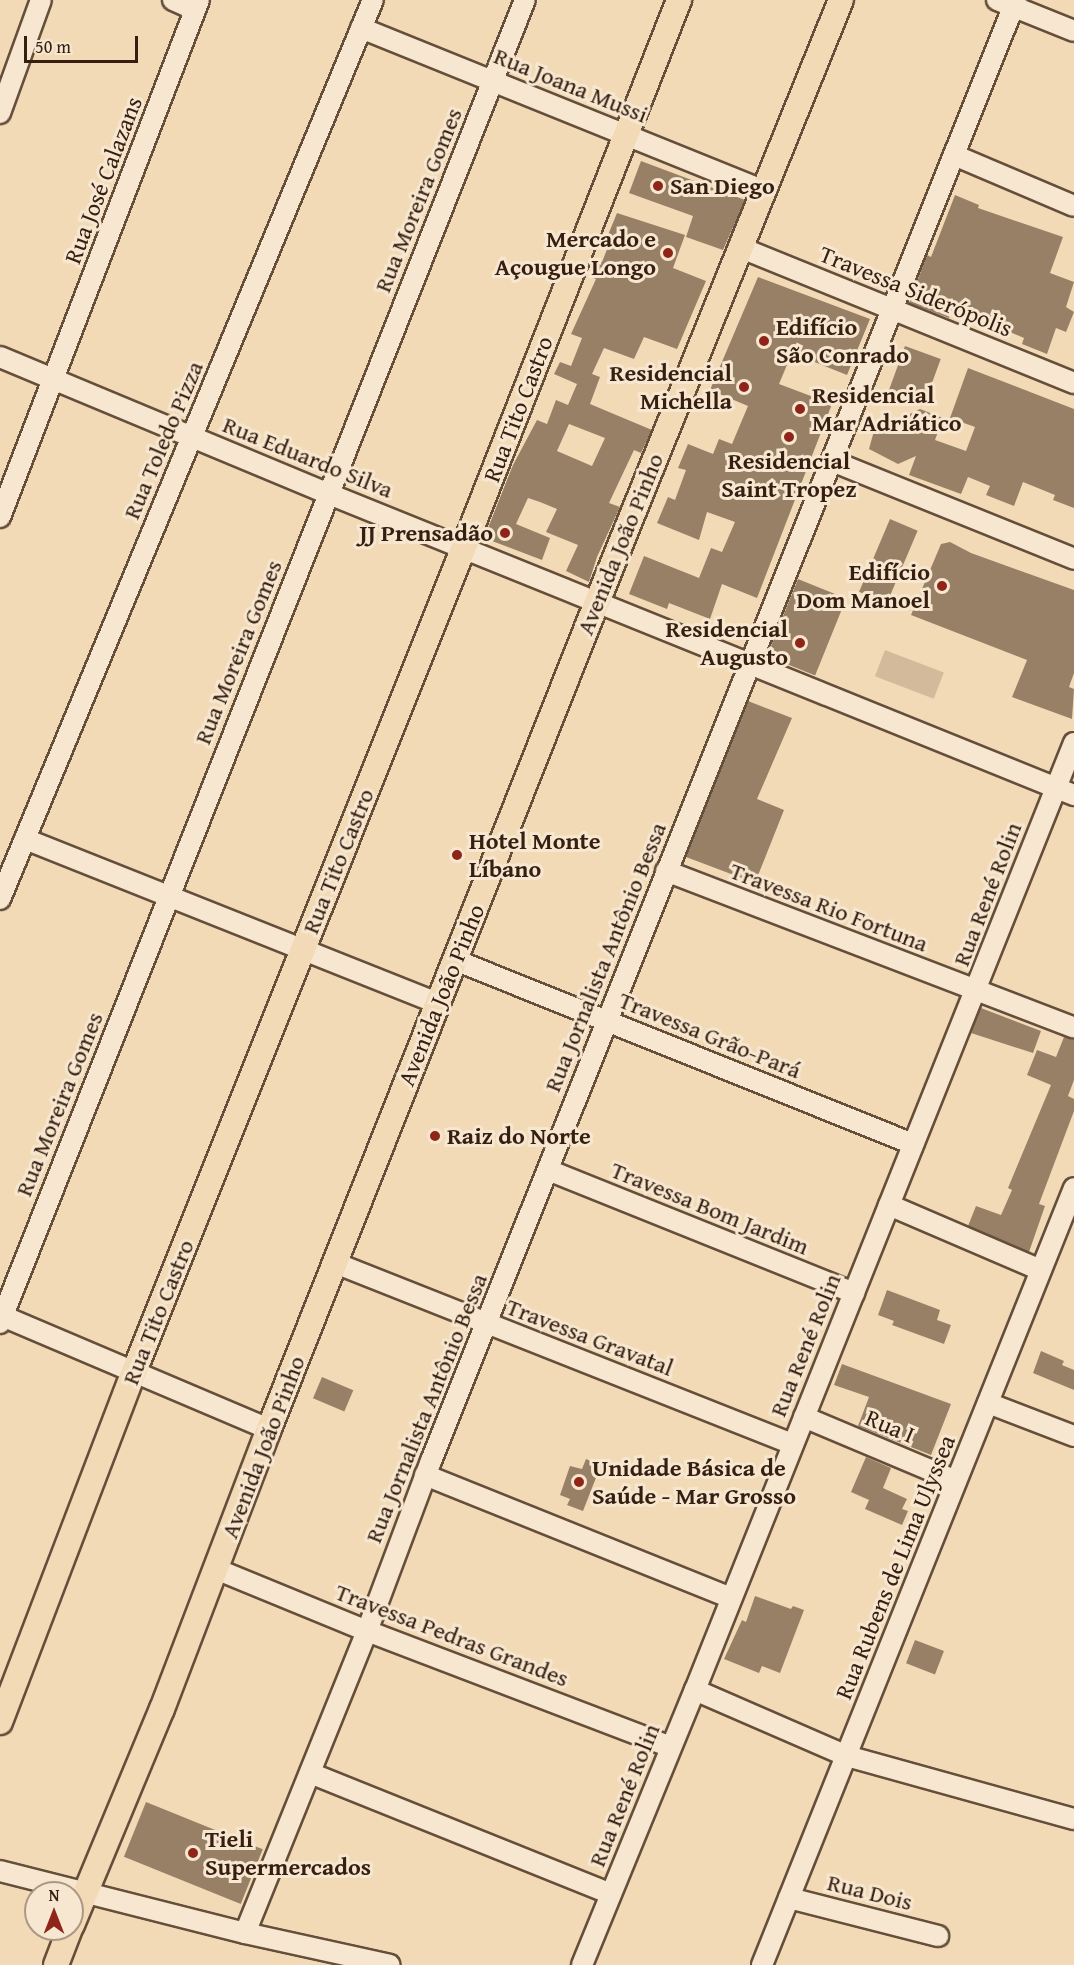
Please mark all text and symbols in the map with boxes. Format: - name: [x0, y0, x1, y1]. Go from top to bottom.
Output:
- scale bar: [27, 24, 141, 62]
- text: 50 m: [35, 33, 71, 60]
- street label: Rua Joana Mussi: [490, 41, 652, 129]
- street label: Rua José Calazans: [58, 92, 148, 268]
- street label: Rua Moreira Gomes: [368, 104, 468, 296]
- place label: San Diego: [670, 172, 775, 200]
- marker: San Diego: [651, 179, 665, 193]
- place label: Mercado e Açougue Longo: [495, 225, 656, 281]
- street label: Travessa Siderópolis: [815, 239, 1017, 343]
- marker: Mercado e Açougue Longo: [661, 246, 675, 260]
- place label: Edifício São Conrado: [776, 313, 909, 369]
- street label: Rua Tito Castro: [477, 332, 559, 486]
- marker: Edifício São Conrado: [757, 334, 771, 348]
- street label: Rua Toledo Pizza: [117, 357, 209, 523]
- place label: Residencial Michella: [610, 359, 732, 415]
- marker: Residencial Michella: [737, 380, 751, 394]
- place label: Residencial Mar Adriático: [812, 381, 962, 437]
- marker: Residencial Mar Adriático: [793, 402, 807, 416]
- street label: Rua Eduardo Silva: [219, 410, 397, 504]
- marker: Residencial Saint Tropez: [782, 430, 796, 444]
- place label: Residencial Saint Tropez: [721, 447, 857, 503]
- street label: Avenida João Pinho: [570, 449, 670, 639]
- place label: JJ Prensadão: [359, 519, 493, 547]
- marker: JJ Prensadão: [498, 526, 512, 540]
- street label: Rua Moreira Gomes: [188, 556, 288, 748]
- place label: Edifício Dom Manoel: [797, 558, 930, 614]
- marker: Edifício Dom Manoel: [935, 579, 949, 593]
- place label: Residencial Augusto: [666, 615, 788, 671]
- marker: Residencial Augusto: [793, 636, 807, 650]
- street label: Rua Tito Castro: [296, 784, 380, 938]
- street label: Rua Jornalista Antônio Bessa: [538, 818, 672, 1096]
- street label: Rua René Rolin: [946, 818, 1028, 970]
- place label: Hotel Monte Líbano: [469, 827, 600, 883]
- marker: Hotel Monte Líbano: [450, 848, 464, 862]
- street label: Travessa Rio Fortuna: [726, 856, 932, 958]
- street label: Avenida João Pinho: [391, 900, 491, 1090]
- street label: Travessa Grão-Pará: [615, 985, 805, 1085]
- street label: Rua Moreira Gomes: [9, 1008, 109, 1200]
- place label: Raiz do Norte: [447, 1122, 591, 1150]
- marker: Raiz do Norte: [428, 1129, 442, 1143]
- street label: Travessa Bom Jardim: [607, 1155, 813, 1261]
- street label: Rua Tito Castro: [116, 1235, 200, 1389]
- street label: Rua Jornalista Antônio Bessa: [359, 1269, 493, 1547]
- street label: Rua René Rolin: [763, 1269, 847, 1421]
- street label: Travessa Gravatal: [502, 1292, 678, 1382]
- street label: Avenida João Pinho: [215, 1352, 311, 1542]
- street label: Rua I: [861, 1403, 919, 1449]
- street label: Rua Rubens de Lima Ulyssea: [829, 1431, 961, 1703]
- place label: Unidade Básica de Saúde - Mar Grosso: [592, 1454, 796, 1510]
- marker: Unidade Básica de Saúde - Mar Grosso: [570, 1473, 588, 1491]
- street label: Travessa Pedras Grandes: [331, 1577, 573, 1693]
- street label: Rua René Rolin: [582, 1719, 666, 1871]
- place label: Tieli Supermercados: [205, 1825, 371, 1881]
- marker: Tieli Supermercados: [186, 1846, 200, 1860]
- street label: Rua Dois: [825, 1868, 915, 1916]
- north arrow: [24, 1881, 84, 1941]
- text: N: [49, 1883, 59, 1907]

